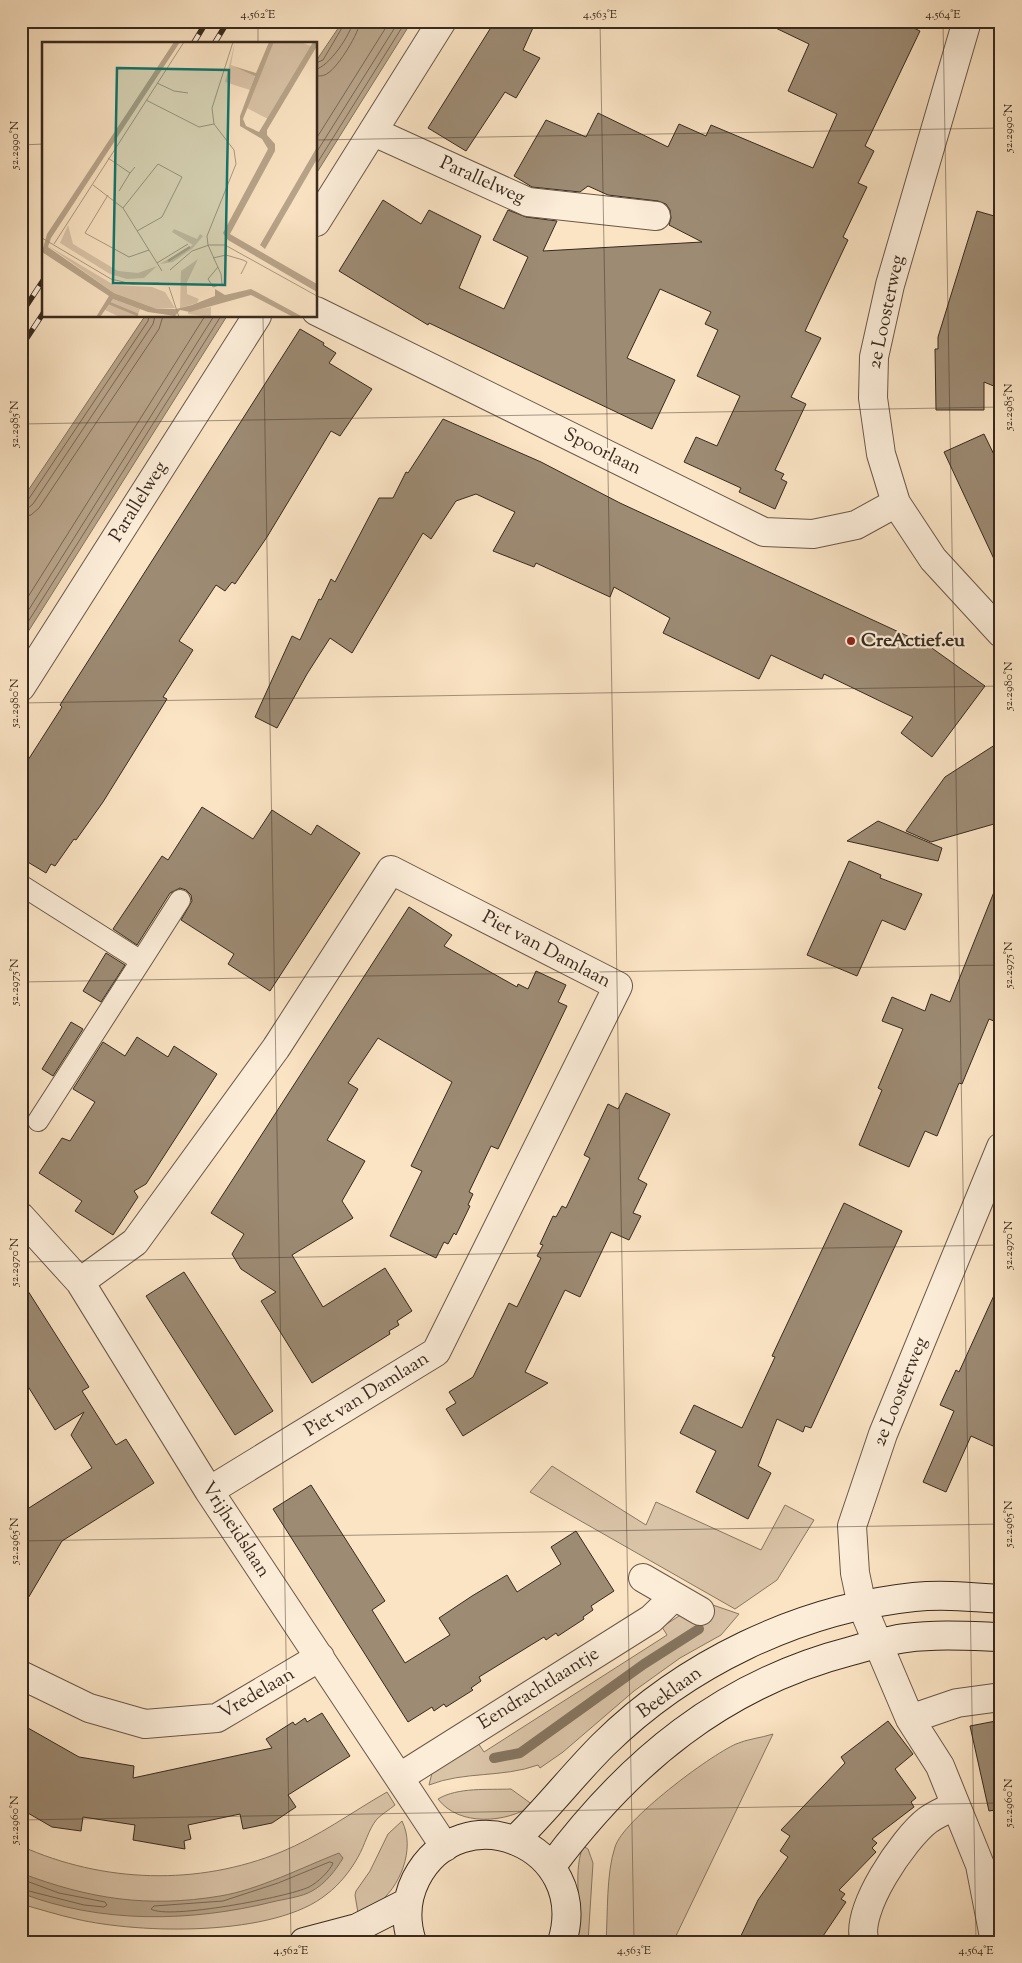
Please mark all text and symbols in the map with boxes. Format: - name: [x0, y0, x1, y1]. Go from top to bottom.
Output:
- text: 4.562°E: [241, 6, 276, 24]
- text: 4.563°E: [583, 6, 618, 24]
- text: 4.564°E: [925, 6, 961, 24]
- inset map: [42, 42, 318, 318]
- text: 52.2990°N: [1000, 103, 1018, 153]
- text: 52.2990°N: [6, 120, 24, 170]
- street label: Parallelweg: [435, 150, 529, 212]
- street label: 2e Loosterweg: [862, 253, 912, 371]
- text: 52.2985°N: [1000, 383, 1018, 431]
- text: 52.2985°N: [6, 400, 24, 448]
- street label: Spoorlaan: [558, 422, 646, 482]
- street label: Parallelweg: [103, 456, 175, 548]
- place label: CreActief.eu: [861, 628, 965, 655]
- marker: CreActief.eu: [845, 635, 857, 647]
- text: 52.2980°N: [1000, 661, 1018, 711]
- text: 52.2980°N: [6, 678, 24, 728]
- street label: Piet van Damlaan: [477, 905, 615, 995]
- text: 52.2975°N: [1000, 941, 1018, 990]
- text: 52.2975°N: [6, 958, 24, 1007]
- text: 52.2970°N: [1000, 1220, 1018, 1270]
- text: 52.2970°N: [6, 1237, 24, 1287]
- street label: 2e Loosterweg: [867, 1333, 935, 1451]
- street label: Piet van Damlaan: [299, 1346, 435, 1444]
- street label: Vrijheidslaan: [194, 1477, 276, 1583]
- text: 52.2965°N: [1000, 1500, 1018, 1548]
- text: 52.2965°N: [6, 1517, 24, 1565]
- street label: Eendrachtlaantje: [473, 1641, 605, 1737]
- street label: Beeklaan: [632, 1660, 708, 1726]
- street label: Vredelaan: [214, 1661, 300, 1727]
- text: 52.2960°N: [1000, 1778, 1018, 1828]
- text: 52.2960°N: [6, 1795, 24, 1845]
- text: 4.562°E: [274, 1942, 309, 1960]
- text: 4.563°E: [617, 1942, 652, 1960]
- text: 4.564°E: [958, 1942, 994, 1960]

